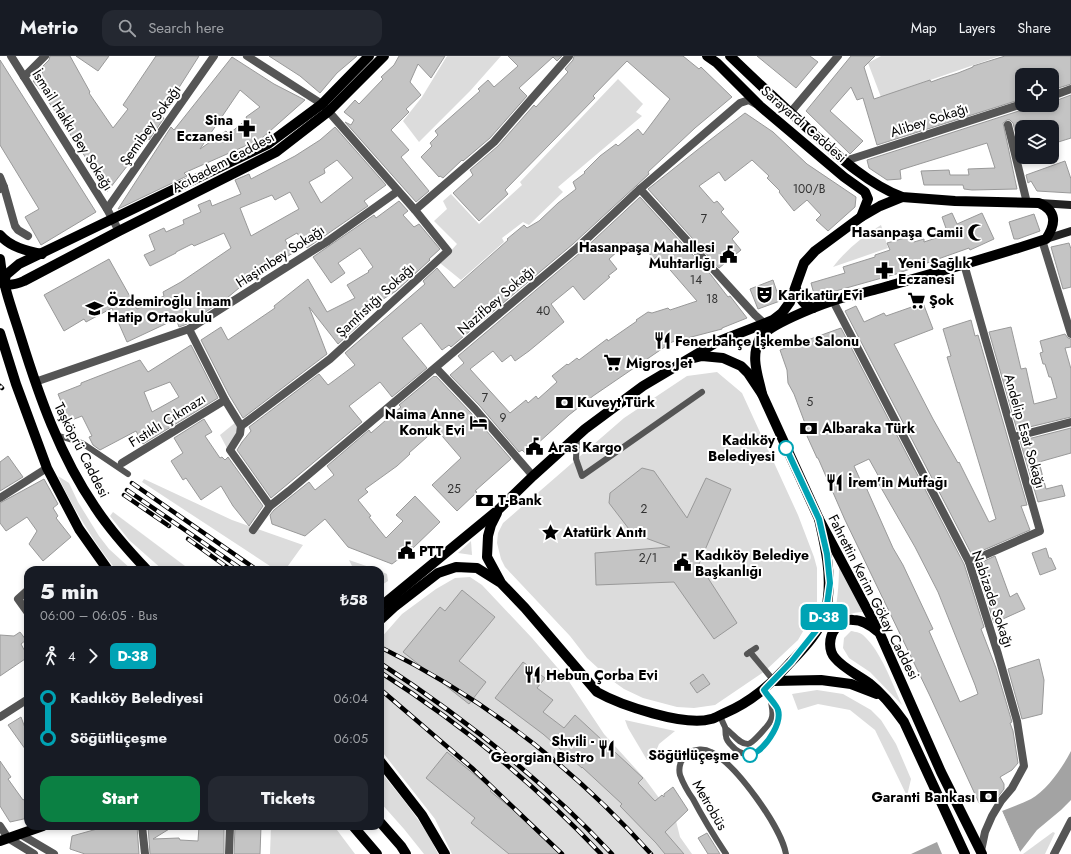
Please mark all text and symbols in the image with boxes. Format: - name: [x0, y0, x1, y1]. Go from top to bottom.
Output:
- search box: [102, 10, 382, 46]
- text: Metrio: [20, 14, 78, 41]
- icon: search: [116, 17, 138, 39]
- text: Search here: [148, 17, 224, 39]
- text: Map: [911, 18, 937, 38]
- text: Layers: [959, 18, 995, 38]
- text: Share: [1017, 18, 1051, 38]
- street label: İsmail Hakkı Bey Sokağı: [28, 65, 118, 195]
- map controls: [1015, 68, 1059, 164]
- button: locate: [1015, 68, 1059, 112]
- street label: Şemibey Sokağı: [115, 81, 185, 169]
- street label: Sarayardı Caddesi: [757, 81, 851, 167]
- street label: Alibey Sokağı: [887, 98, 971, 142]
- place label: Sina Eczanesi: [176, 110, 233, 146]
- pharmacy icon: Sina Eczanesi: [236, 118, 256, 138]
- button: layers: [1015, 120, 1059, 164]
- street label: Acıbadem Caddesi: [168, 127, 278, 197]
- house number: 100/B: [793, 180, 826, 198]
- house number: 7: [701, 210, 708, 228]
- street label: Haşimbey Sokağı: [232, 220, 328, 292]
- place label: Hasanpaşa Camii: [852, 222, 963, 242]
- mosque icon: Hasanpaşa Camii: [966, 222, 986, 242]
- place label: Hasanpaşa Mahallesi Muhtarlığı: [579, 237, 715, 273]
- public building icon: Hasanpaşa Mahallesi Muhtarlığı: [718, 245, 738, 265]
- place label: Yeni Sağlık Eczanesi: [897, 253, 971, 289]
- street label: Şamfıstığı Sokağı: [331, 258, 419, 342]
- street label: Nazifbey Sokağı: [453, 261, 539, 339]
- pharmacy icon: Yeni Sağlık Eczanesi: [875, 261, 895, 281]
- house number: 14: [690, 271, 702, 289]
- theatre icon: Karikatür Evi: [755, 285, 775, 305]
- place label: Karikatür Evi: [778, 285, 863, 305]
- house number: 18: [706, 290, 718, 308]
- supermarket icon: Şok: [906, 290, 926, 310]
- place label: Şok: [929, 290, 954, 310]
- place label: Özdemiroğlu İmam Hatip Ortaokulu: [107, 291, 231, 327]
- school or university icon: Özdemiroğlu İmam Hatip Ortaokulu: [84, 299, 104, 319]
- house number: 40: [536, 302, 550, 320]
- restaurant icon: Fenerbahçe İşkembe Salonu: [652, 331, 672, 351]
- place label: Fenerbahçe İşkembe Salonu: [675, 331, 859, 351]
- supermarket icon: Migros Jet: [603, 353, 623, 373]
- place label: Migros Jet: [626, 353, 693, 373]
- street label: Andelip Esat Sokağı: [999, 371, 1051, 491]
- street label: Fıstıklı Çıkmazı: [125, 388, 209, 452]
- house number: 7: [482, 389, 489, 407]
- bank icon: Kuveyt Türk: [554, 392, 574, 412]
- place label: Kuveyt Türk: [577, 392, 655, 412]
- house number: 5: [807, 393, 814, 411]
- street label: Taşköprü Caddesi: [49, 399, 115, 501]
- place label: Naima Anne Konuk Evi: [385, 404, 465, 440]
- house number: 9: [500, 409, 507, 427]
- hotel icon: Naima Anne Konuk Evi: [468, 412, 488, 432]
- bank icon: Albaraka Türk: [799, 418, 819, 438]
- place label: Albaraka Türk: [821, 418, 915, 438]
- place label: Kadıköy Belediyesi: [708, 430, 776, 466]
- public building icon: Aras Kargo: [525, 437, 545, 457]
- place label: Aras Kargo: [547, 437, 622, 457]
- marker: Kadıköy Belediyesi: [778, 440, 794, 456]
- restaurant icon: İrem'in Mutfağı: [825, 472, 845, 492]
- place label: İrem'in Mutfağı: [848, 472, 947, 492]
- house number: 25: [447, 480, 461, 498]
- bank icon: T-Bank: [475, 490, 495, 510]
- place label: T-Bank: [498, 490, 542, 510]
- house number: 2: [641, 500, 648, 518]
- street label: Fahrettin Kerim Gökay Caddesi: [824, 511, 924, 683]
- place icon: Atatürk Anıtı: [540, 522, 560, 542]
- place label: Atatürk Anıtı: [562, 522, 646, 542]
- public building icon: PTT: [396, 541, 416, 561]
- place label: PTT: [419, 541, 444, 561]
- place label: Kadıköy Belediye Başkanlığı: [695, 545, 809, 581]
- street label: Nabizade Sokağı: [967, 548, 1019, 650]
- house number: 2/1: [639, 549, 657, 567]
- public building icon: Kadıköy Belediye Başkanlığı: [672, 553, 692, 573]
- text: 5 min: [40, 575, 99, 607]
- text: ₺58: [340, 589, 368, 611]
- line badge: D-38: [796, 604, 852, 630]
- text: 06:00 – 06:05 · Bus: [40, 606, 158, 625]
- text: D-38: [809, 607, 839, 627]
- icon: walk: [40, 645, 62, 667]
- icon: forward: [82, 645, 104, 667]
- text: D-38: [118, 646, 148, 666]
- text: 4: [68, 647, 76, 666]
- restaurant icon: Hebun Çorba Evi: [523, 665, 543, 685]
- place label: Hebun Çorba Evi: [546, 665, 658, 685]
- text: Kadıköy Belediyesi: [70, 687, 203, 709]
- text: 06:04: [333, 689, 368, 708]
- text: Söğütlüçeşme: [70, 727, 167, 749]
- text: 06:05: [334, 729, 368, 748]
- place label: Shvili - Georgian Bistro: [491, 731, 595, 767]
- restaurant icon: Shvili - Georgian Bistro: [597, 739, 617, 759]
- place label: Söğütlüçeşme: [648, 745, 739, 765]
- marker: Söğütlüçeşme: [742, 747, 758, 763]
- button: Start: [40, 776, 200, 822]
- button: Tickets: [208, 776, 368, 822]
- street label: Metrobüs: [688, 776, 733, 834]
- place label: Garanti Bankası: [871, 787, 975, 807]
- bank icon: Garanti Bankası: [978, 787, 998, 807]

